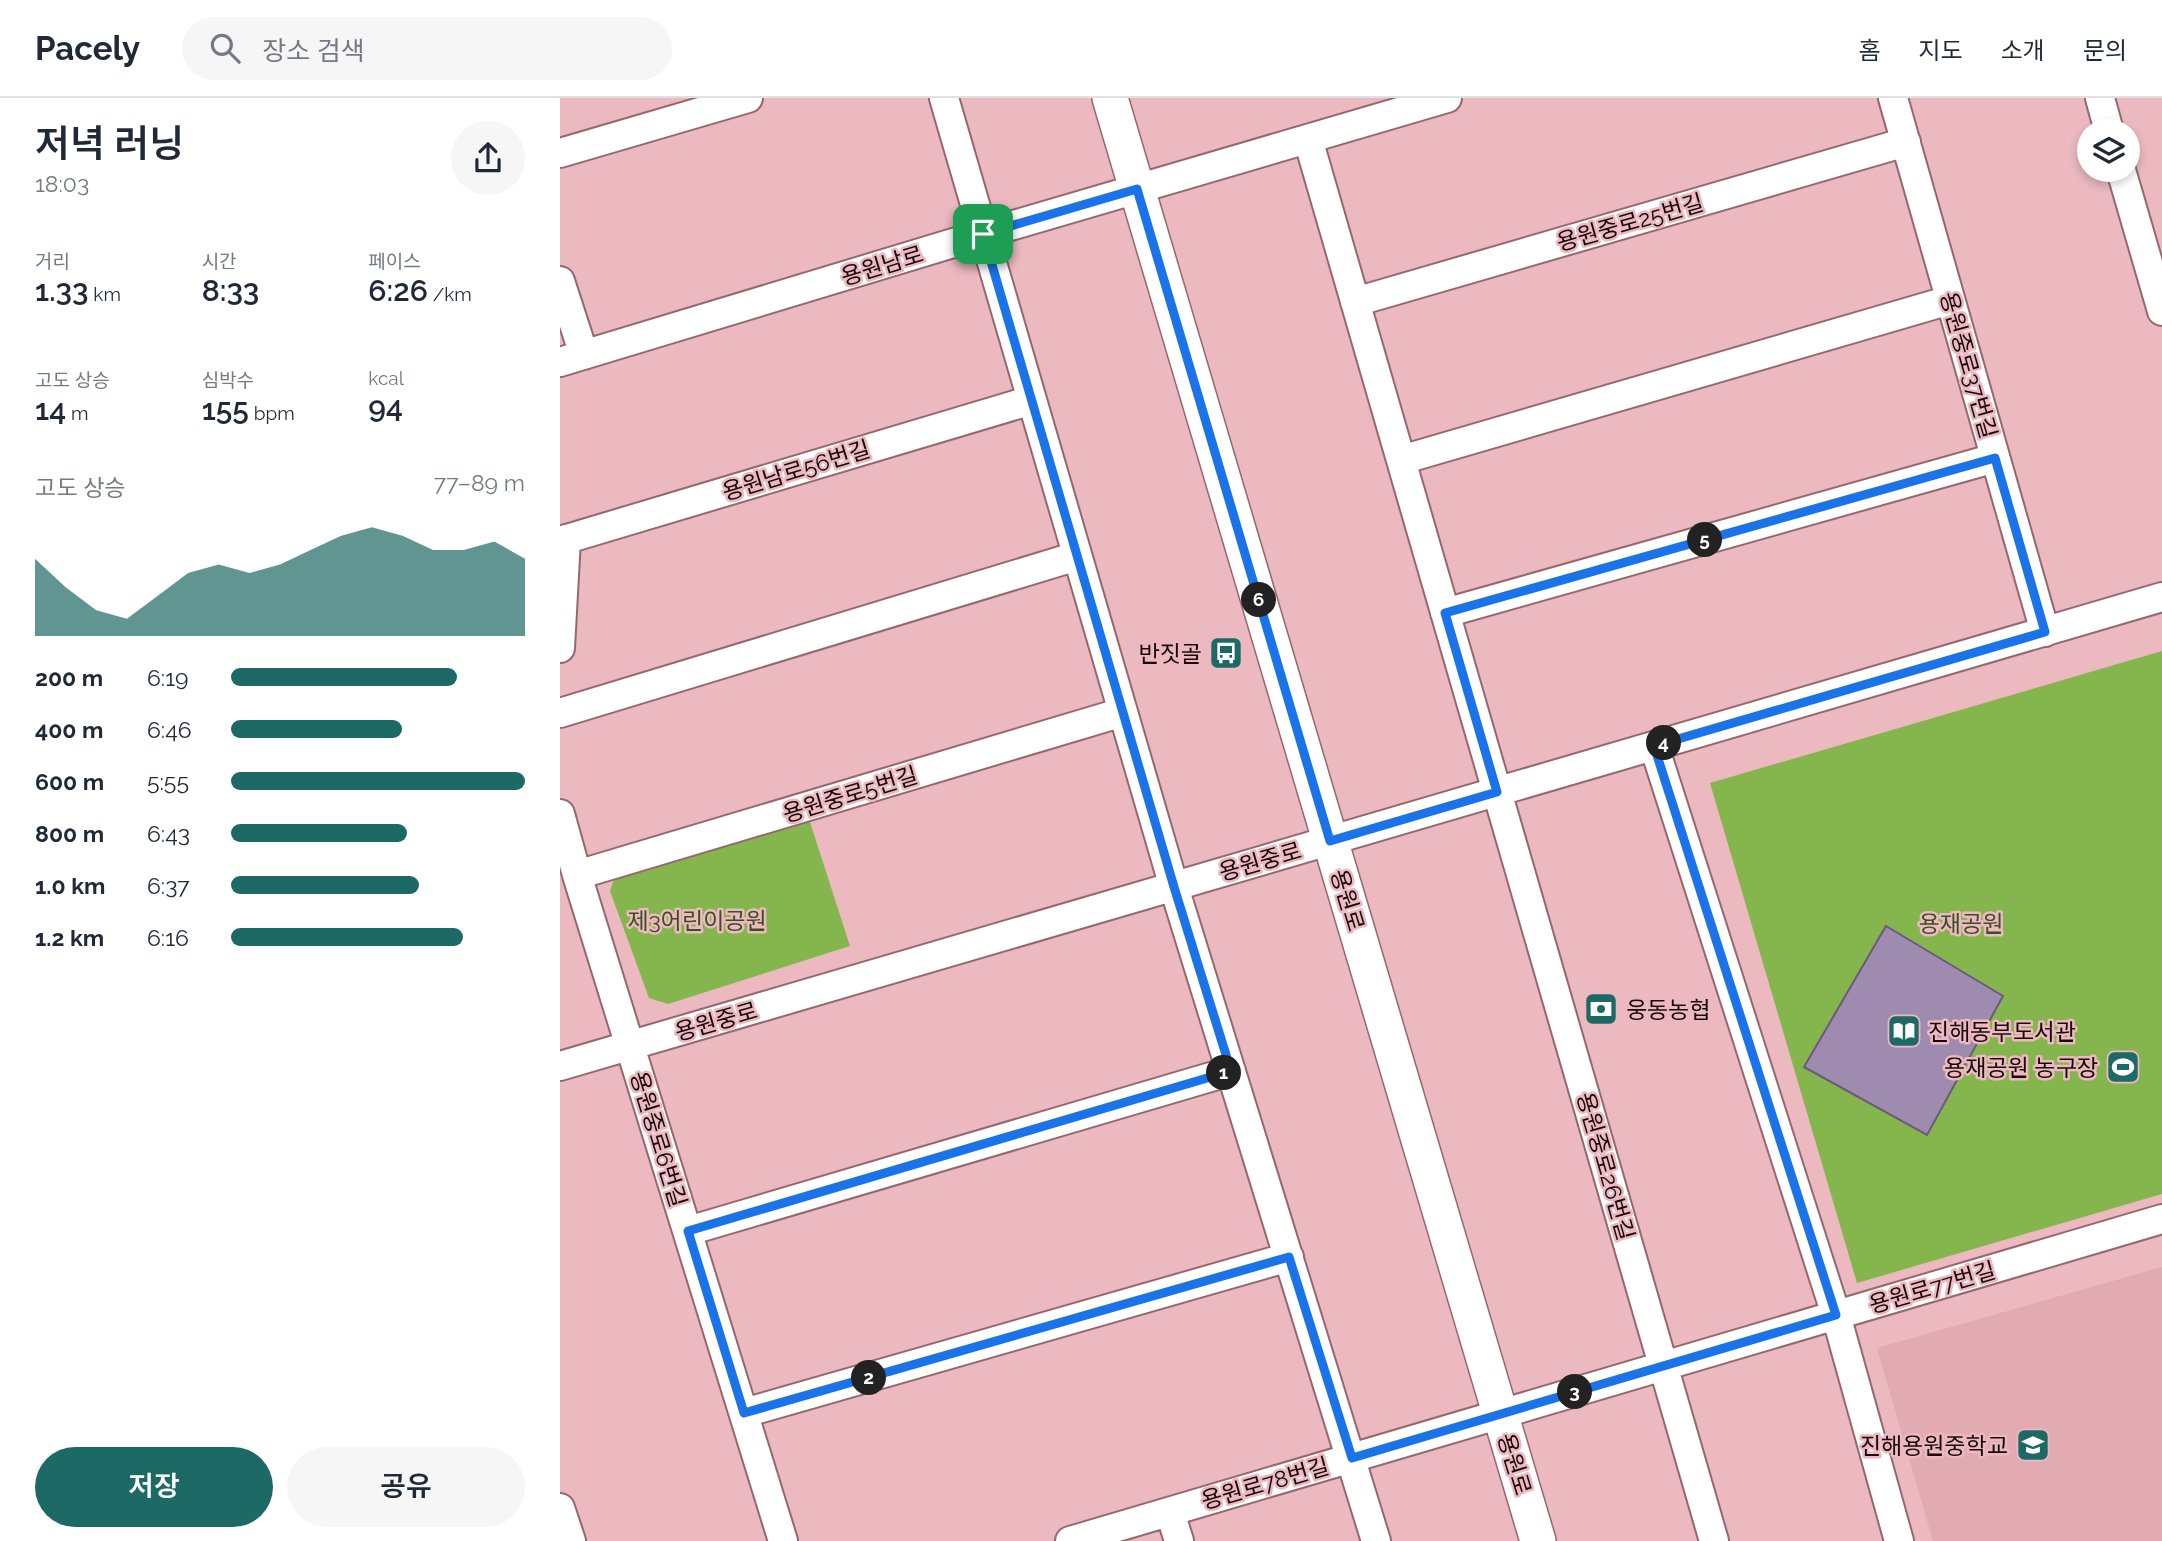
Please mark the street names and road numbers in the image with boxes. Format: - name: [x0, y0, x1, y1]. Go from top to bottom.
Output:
- street label: 용원중로25번길: [1553, 188, 1707, 256]
- street label: 용원남로: [838, 240, 926, 290]
- street label: 용원중로37번길: [1935, 288, 2003, 442]
- street label: 용원남로56번길: [719, 435, 873, 505]
- street label: 용원중로5번길: [779, 761, 921, 827]
- street label: 용원중로: [1216, 836, 1304, 886]
- street label: 용원로: [1326, 866, 1370, 934]
- street label: 용원중로: [672, 996, 760, 1046]
- street label: 용원중로6번길: [626, 1068, 692, 1210]
- street label: 용원중로26번길: [1572, 1089, 1640, 1243]
- street label: 용원로77번길: [1866, 1256, 1998, 1318]
- street label: 용원로: [1493, 1430, 1537, 1498]
- street label: 용원로78번길: [1198, 1452, 1332, 1514]

